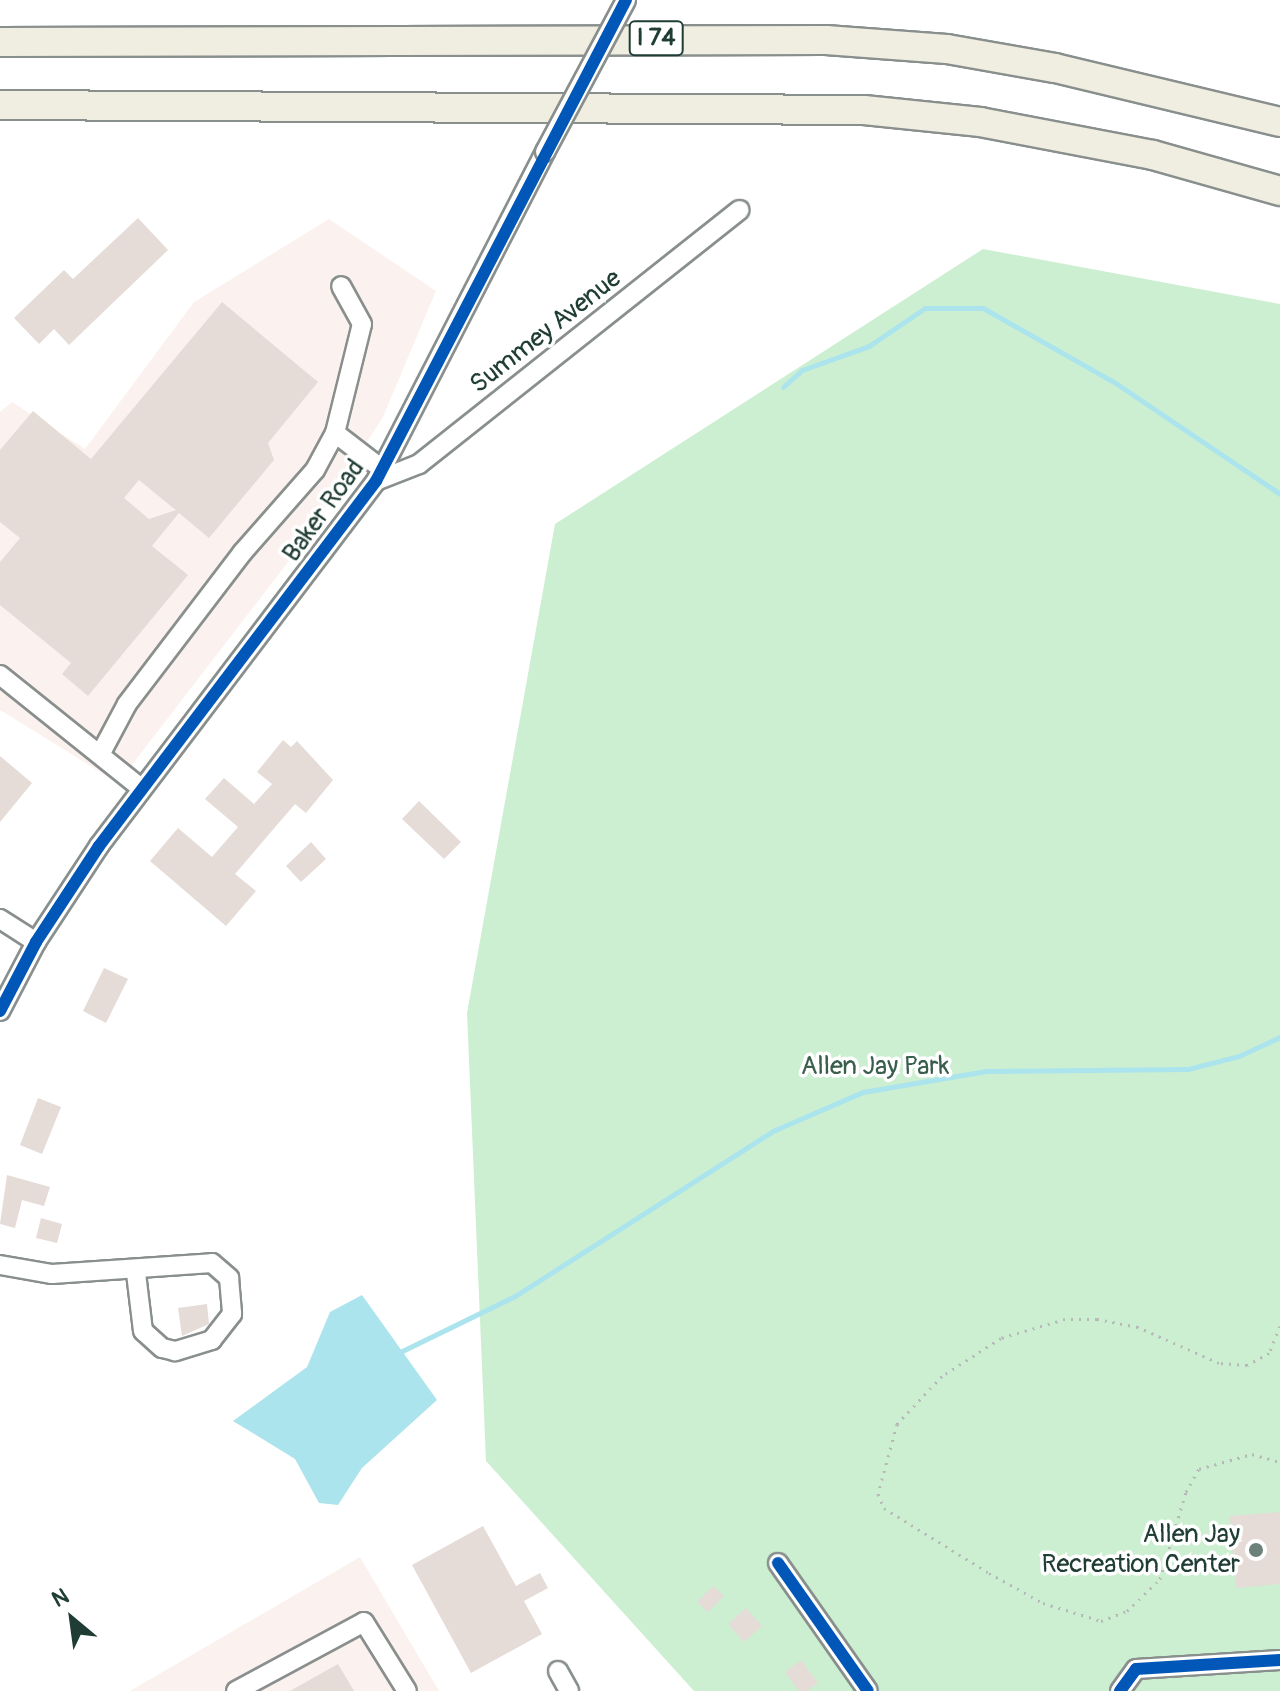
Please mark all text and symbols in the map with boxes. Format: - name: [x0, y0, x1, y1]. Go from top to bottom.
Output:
- road number: I 74: [628, 18, 684, 58]
- street label: Summey Avenue: [464, 263, 628, 401]
- street label: Baker Road: [276, 454, 372, 568]
- park label: Allen Jay Park: [801, 1051, 949, 1083]
- place label: Allen Jay Recreation Center: [1041, 1519, 1240, 1580]
- marker: Allen Jay Recreation Center: [1247, 1541, 1265, 1559]
- north arrow: [32, 1579, 112, 1659]
- text: N: [47, 1582, 74, 1614]

